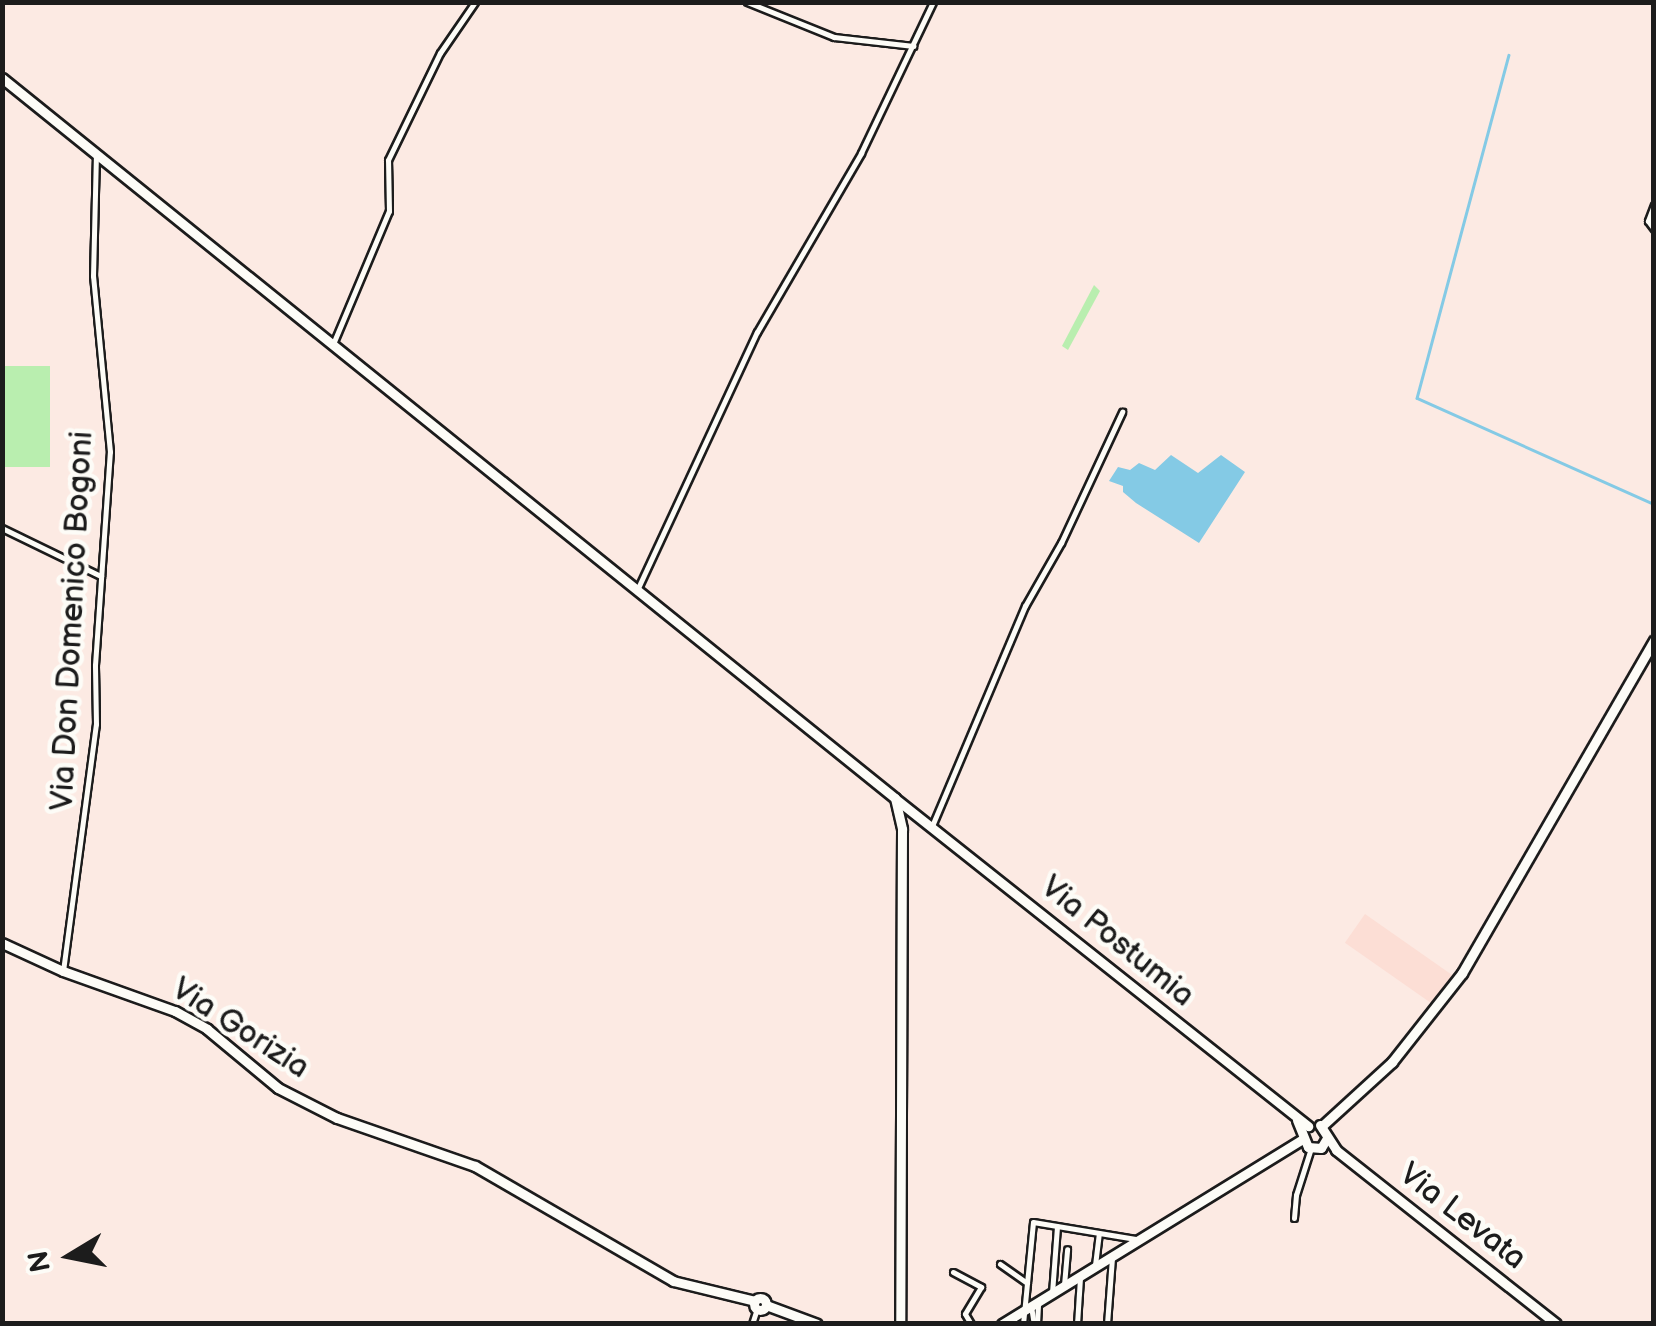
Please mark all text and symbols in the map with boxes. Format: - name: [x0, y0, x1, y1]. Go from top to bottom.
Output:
- street label: Via Don Domenico Bogoni: [44, 430, 102, 812]
- street label: Via Postumia: [1032, 868, 1202, 1016]
- street label: Via Gorizia: [164, 970, 316, 1088]
- street label: Via Levata: [1391, 1156, 1533, 1278]
- north arrow: [20, 1206, 120, 1306]
- text: N: [22, 1248, 58, 1275]

